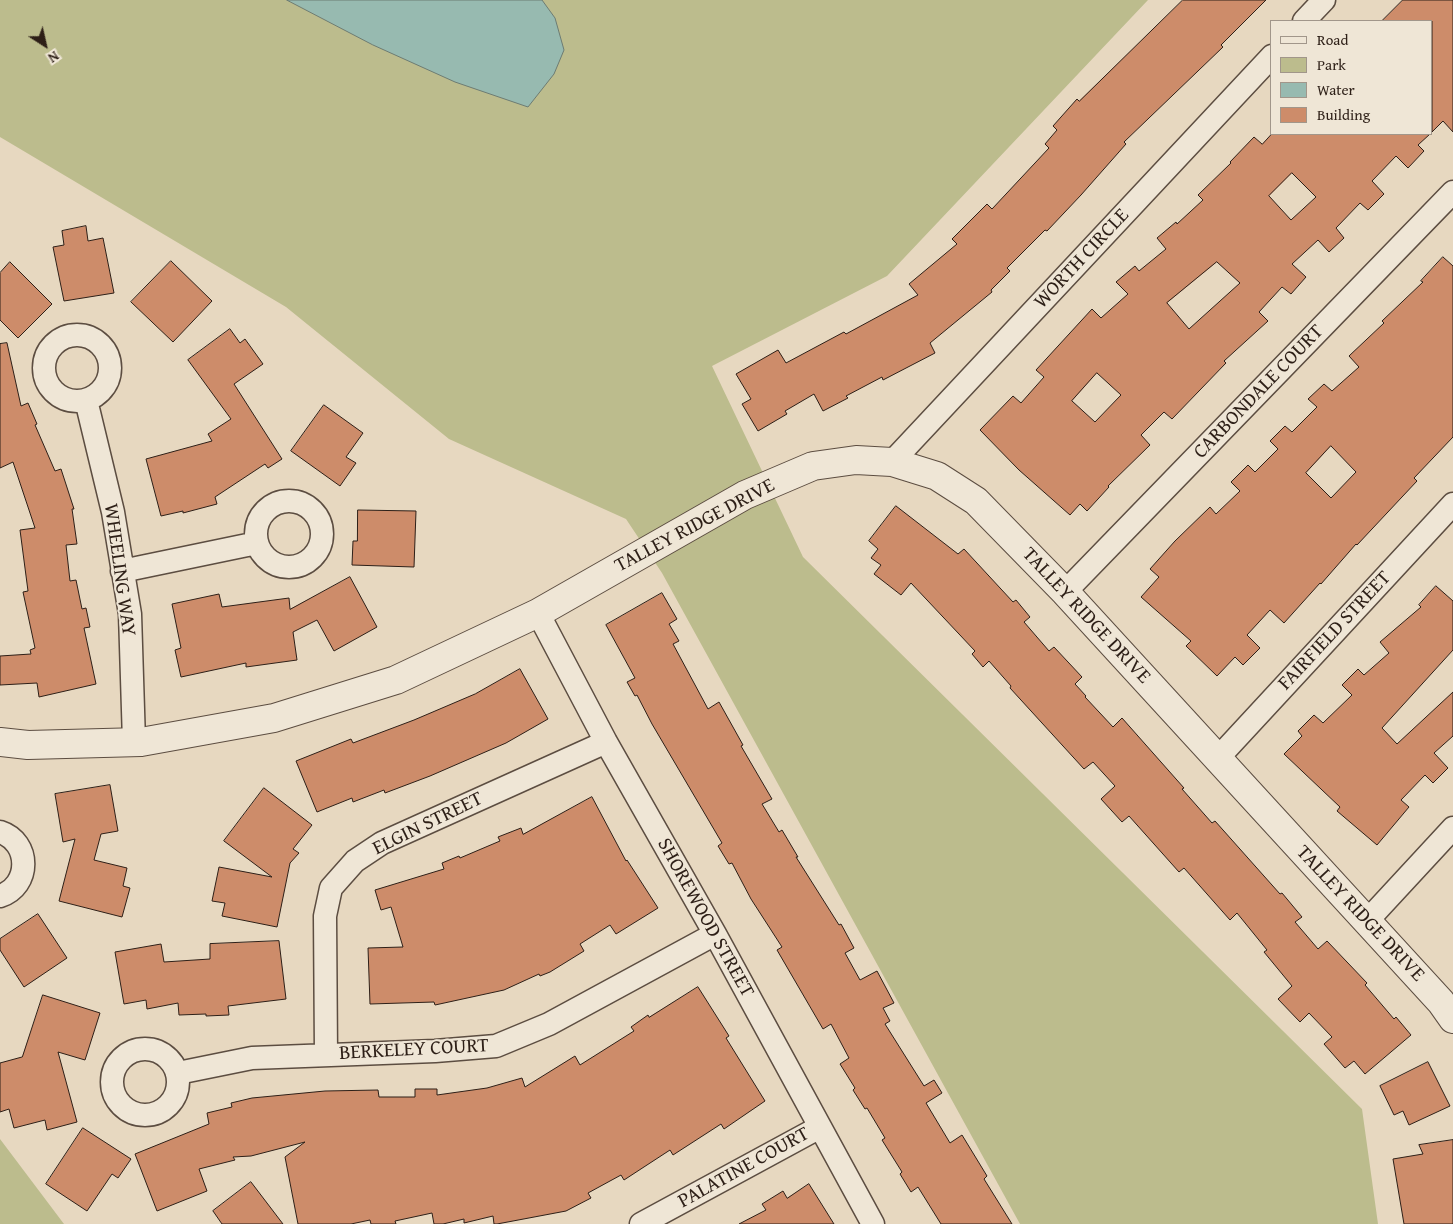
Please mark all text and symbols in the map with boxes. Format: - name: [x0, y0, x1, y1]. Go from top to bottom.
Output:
- north arrow: [20, 20, 70, 70]
- legend: [1270, 20, 1433, 135]
- text: Road: [1317, 29, 1348, 50]
- text: N: [44, 46, 63, 68]
- text: Park: [1317, 54, 1346, 75]
- text: Water: [1317, 79, 1355, 100]
- text: Building: [1317, 104, 1370, 125]
- street label: WORTH CIRCLE: [1030, 204, 1134, 314]
- street label: CARBONDALE COURT: [1189, 320, 1329, 464]
- street label: TALLEY RIDGE DRIVE: [611, 474, 779, 578]
- street label: WHEELING WAY: [98, 502, 140, 638]
- street label: TALLEY RIDGE DRIVE: [1017, 543, 1155, 689]
- street label: FAIRFIELD STREET: [1274, 566, 1396, 696]
- street label: ELGIN STREET: [369, 787, 487, 861]
- street label: SHOREWOOD STREET: [651, 834, 759, 1002]
- street label: TALLEY RIDGE DRIVE: [1291, 841, 1429, 987]
- street label: BERKELEY COURT: [339, 1034, 489, 1066]
- street label: PALATINE COURT: [674, 1122, 814, 1214]

